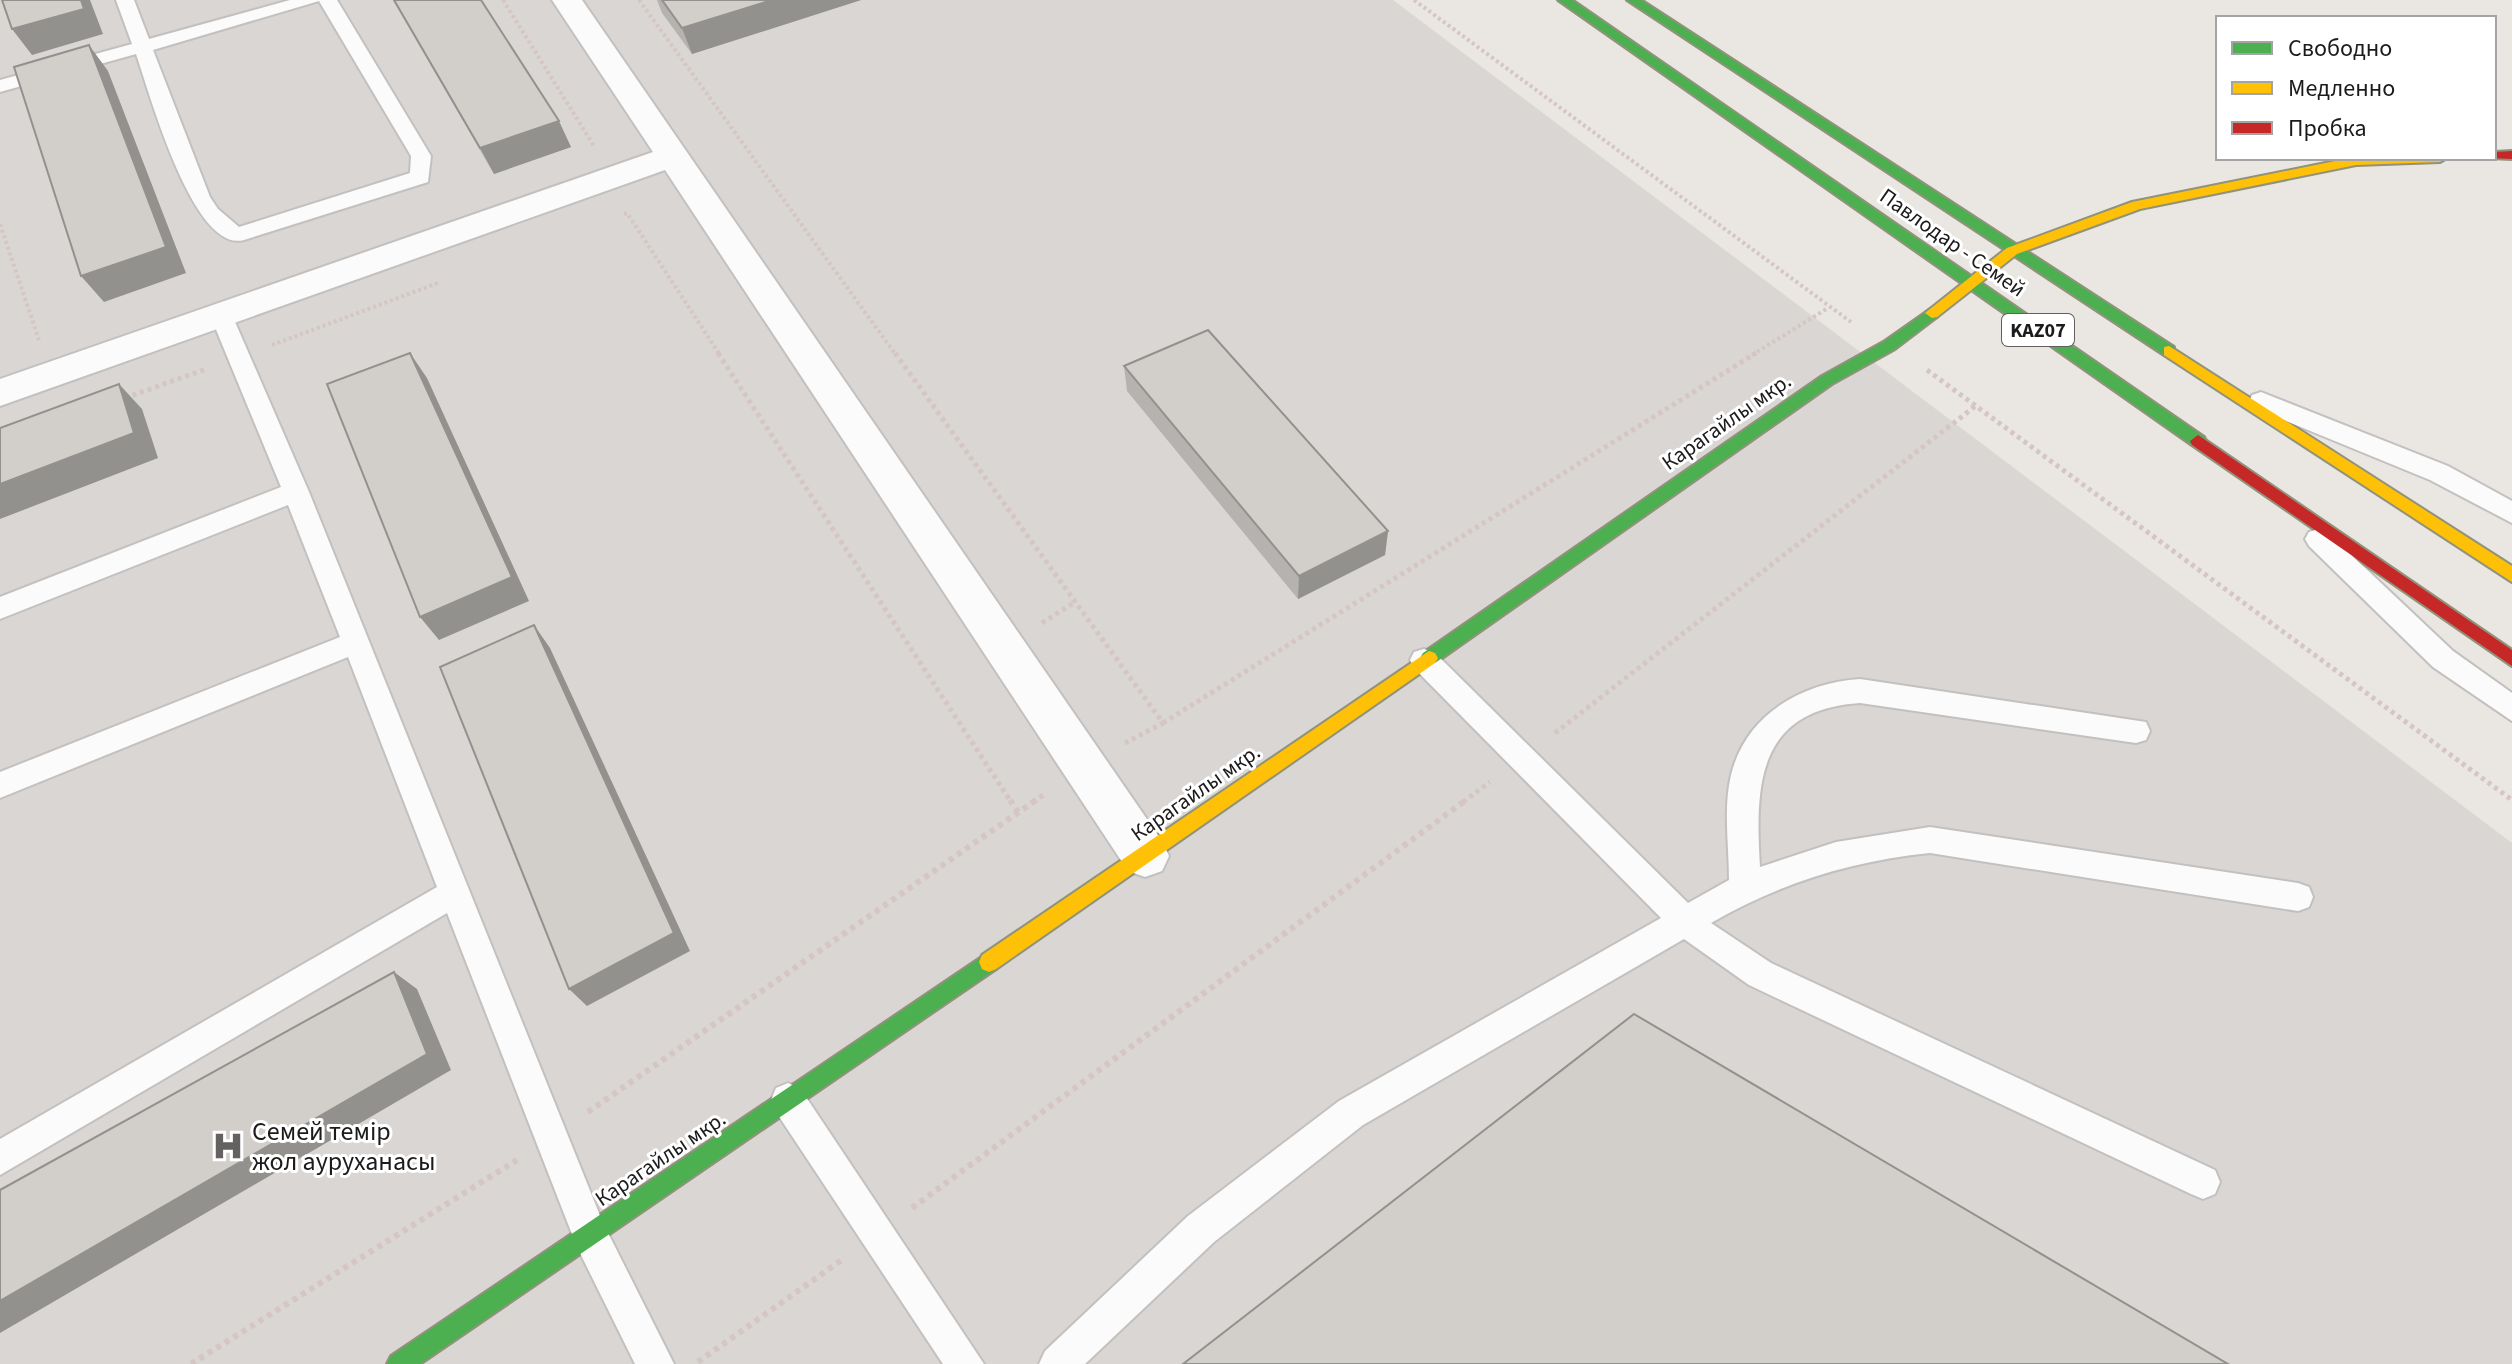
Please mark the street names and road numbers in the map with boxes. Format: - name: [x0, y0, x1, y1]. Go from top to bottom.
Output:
- street label: Павлодар - Семей: [1873, 181, 2032, 305]
- road number: KAZ07: [2002, 314, 2074, 346]
- street label: Карагайлы мкр.: [1655, 365, 1798, 478]
- street label: Карагайлы мкр.: [1124, 736, 1267, 849]
- street label: Карагайлы мкр.: [589, 1103, 732, 1215]

